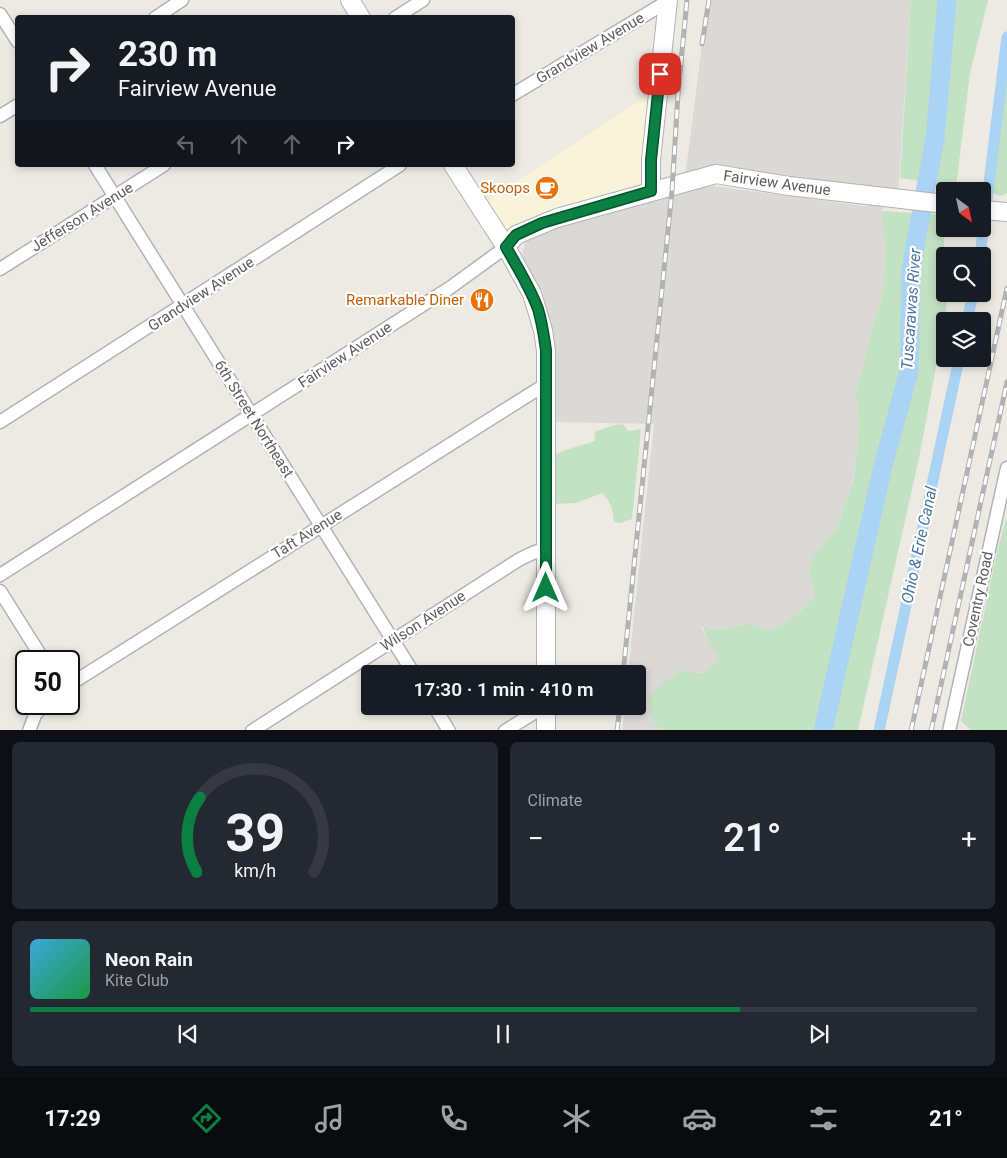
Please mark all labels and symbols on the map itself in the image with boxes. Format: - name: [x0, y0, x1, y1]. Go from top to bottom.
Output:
- street label: Grandview Avenue: [533, 9, 647, 87]
- pin: [639, 53, 681, 95]
- street label: Fairview Avenue: [722, 167, 832, 199]
- cafe icon: Skoops: [534, 175, 560, 201]
- street label: Jefferson Avenue: [28, 178, 136, 256]
- place label: Skoops: [480, 179, 530, 197]
- north arrow: [936, 182, 991, 238]
- water label: Tuscarawas River: [897, 247, 925, 370]
- street label: Grandview Avenue: [145, 253, 257, 335]
- restaurant icon: Remarkable Diner: [469, 287, 495, 313]
- place label: Remarkable Diner: [346, 291, 464, 309]
- street label: Fairview Avenue: [295, 318, 395, 392]
- street label: 6th Street Northeast: [211, 357, 298, 481]
- water label: Ohio & Erie Canal: [897, 485, 941, 605]
- street label: Taft Avenue: [269, 505, 345, 563]
- street label: Coventry Road: [959, 550, 997, 648]
- position arrow: [519, 561, 571, 613]
- street label: Wilson Avenue: [377, 587, 469, 655]
- speed limit sign: 50: [15, 650, 80, 715]

